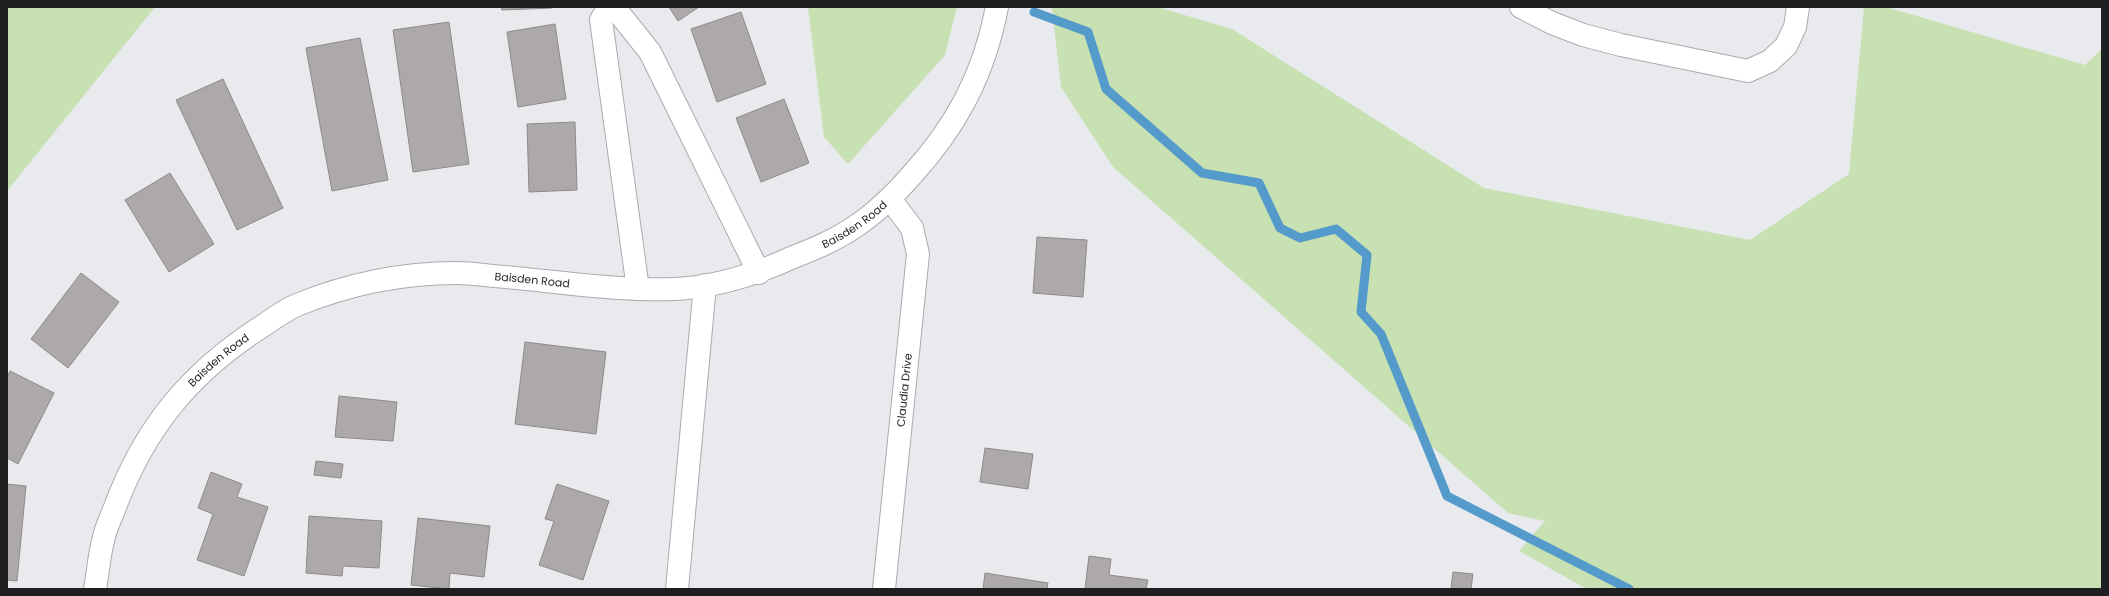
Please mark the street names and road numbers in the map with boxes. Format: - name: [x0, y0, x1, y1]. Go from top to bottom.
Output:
- street label: Baisden Road: [819, 197, 890, 252]
- street label: Baisden Road: [494, 268, 571, 292]
- street label: Baisden Road: [184, 330, 252, 390]
- street label: Claudia Drive: [893, 352, 916, 428]

